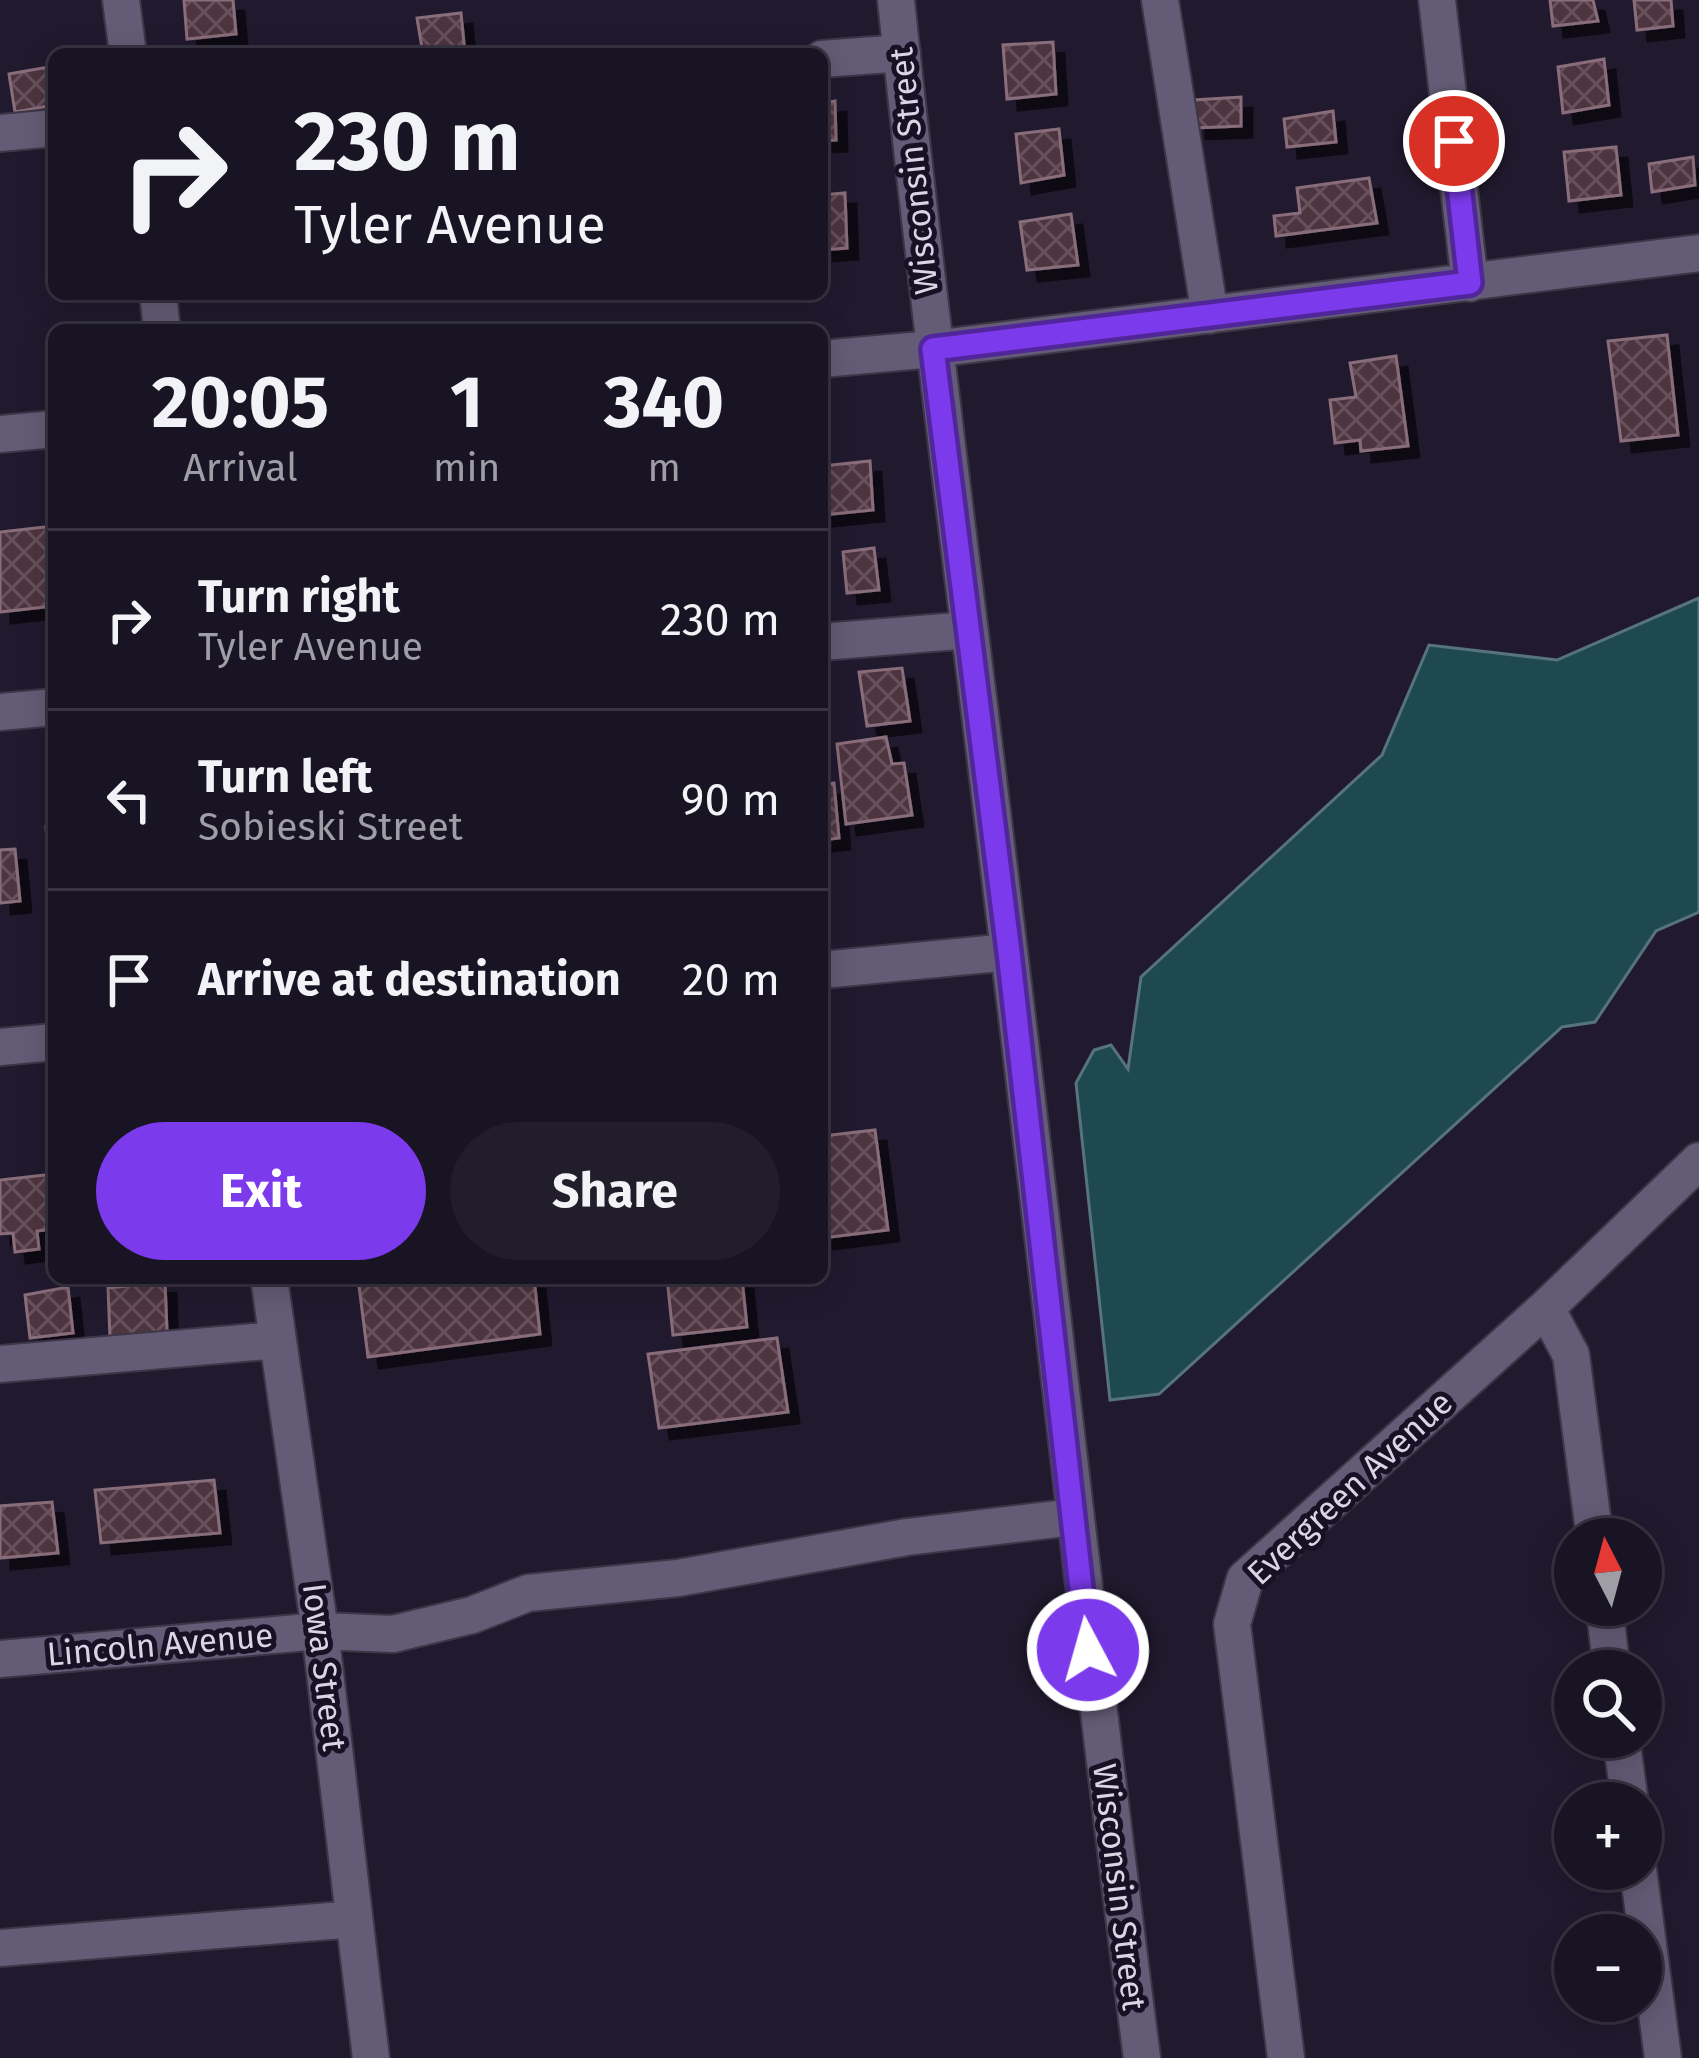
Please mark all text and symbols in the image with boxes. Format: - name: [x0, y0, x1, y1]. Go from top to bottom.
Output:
- street label: Wisconsin Street: [881, 45, 947, 296]
- pin: [1403, 90, 1505, 192]
- text: 230 m: [294, 91, 521, 192]
- icon: right: [96, 96, 252, 252]
- icon: arrive: [1421, 108, 1487, 174]
- text: Tyler Avenue: [294, 193, 606, 257]
- text: 20:05: [152, 360, 329, 446]
- text: 1: [450, 360, 483, 446]
- text: 340: [604, 360, 724, 446]
- text: Arrival: [183, 445, 298, 491]
- text: min: [433, 445, 500, 491]
- text: m: [647, 445, 681, 491]
- text: Turn right: [198, 570, 400, 624]
- icon: right: [96, 587, 162, 653]
- text: 230 m: [660, 593, 780, 647]
- text: Tyler Avenue: [198, 624, 423, 670]
- text: Turn left: [198, 750, 372, 804]
- icon: left: [96, 767, 162, 833]
- text: 90 m: [681, 773, 780, 827]
- text: Sobieski Street: [198, 804, 463, 850]
- icon: arrive: [96, 947, 162, 1013]
- text: Arrive at destination: [198, 953, 621, 1007]
- text: 20 m: [682, 953, 780, 1007]
- button: Exit: [96, 1122, 426, 1260]
- button: Share: [450, 1122, 780, 1260]
- street label: Evergreen Avenue: [1239, 1383, 1461, 1593]
- north arrow: [1554, 1518, 1662, 1626]
- map controls: [1554, 1518, 1662, 2022]
- street label: Iowa Street: [294, 1581, 354, 1753]
- position arrow: [1025, 1587, 1151, 1713]
- street label: Lincoln Avenue: [45, 1615, 275, 1675]
- button: search: [1554, 1650, 1662, 1758]
- street label: Wisconsin Street: [1084, 1761, 1154, 2013]
- button: +: [1554, 1782, 1662, 1890]
- button: −: [1554, 1914, 1662, 2022]

